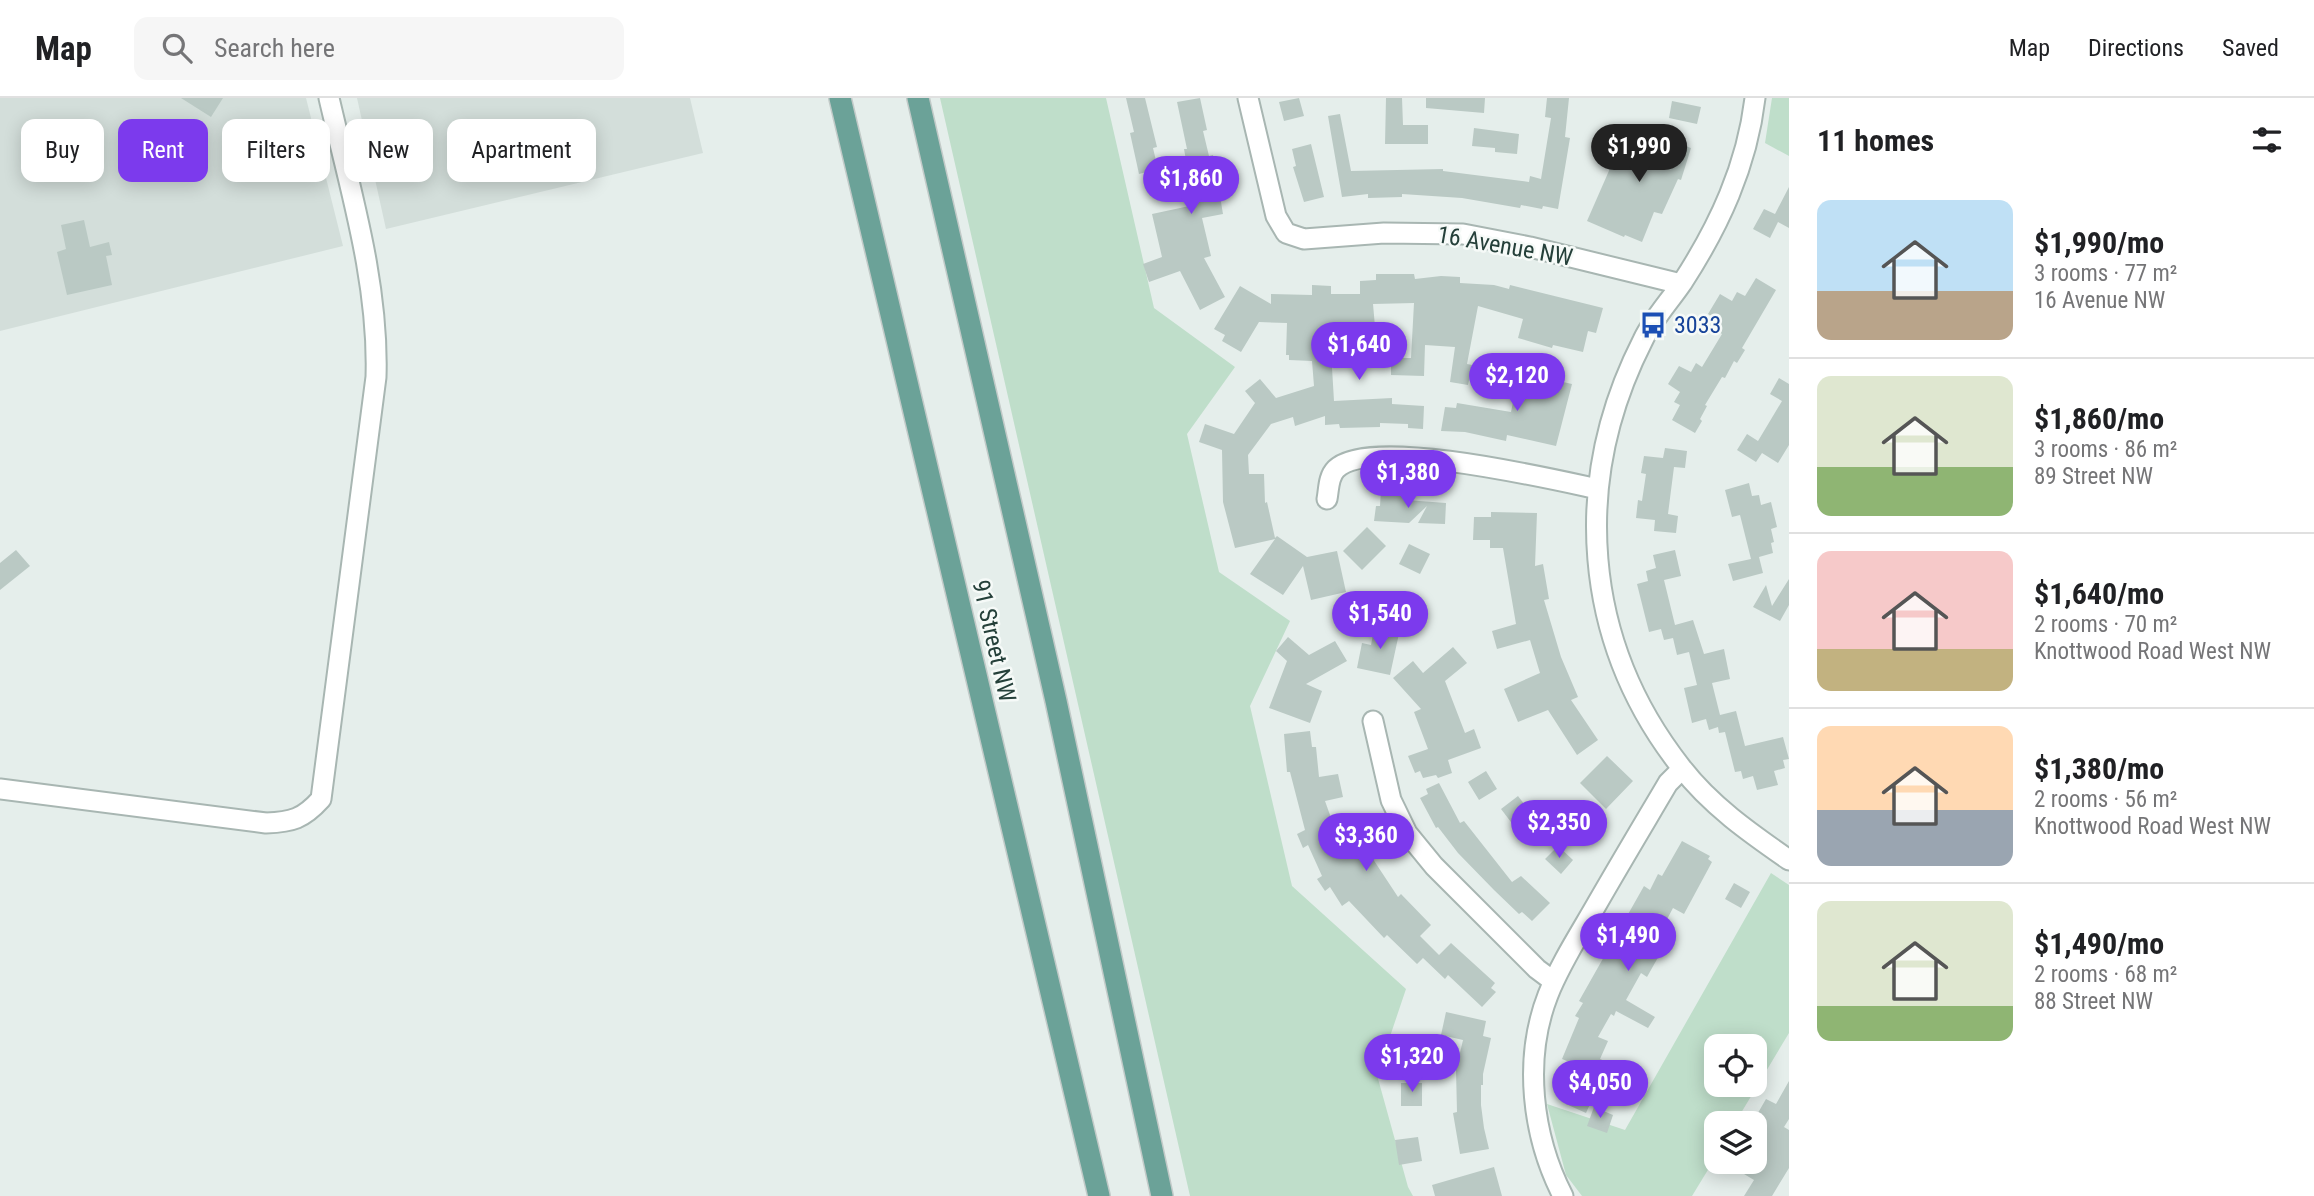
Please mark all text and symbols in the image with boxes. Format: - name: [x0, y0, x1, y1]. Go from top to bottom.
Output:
- search box: [134, 17, 624, 80]
- text: Map: [35, 29, 92, 68]
- icon: search: [158, 29, 196, 67]
- text: Search here: [214, 33, 335, 63]
- text: Map: [2009, 34, 2050, 62]
- text: Directions: [2088, 34, 2184, 62]
- text: Saved: [2222, 34, 2279, 62]
- chip: Buy: [21, 119, 104, 182]
- chip: Rent: [118, 119, 208, 182]
- chip: Filters: [222, 119, 330, 182]
- chip: New: [344, 119, 433, 182]
- chip: Apartment: [447, 119, 596, 182]
- icon: filters: [2248, 121, 2286, 159]
- text: 11 homes: [1817, 123, 1934, 158]
- pin: $1,990: [1582, 125, 1696, 184]
- text: $1,990: [1607, 133, 1671, 160]
- pin: $1,860: [1134, 156, 1248, 216]
- text: $1,860: [1159, 165, 1223, 192]
- street label: 16 Avenue NW: [1435, 220, 1575, 272]
- text: $1,990/mo: [2034, 225, 2164, 260]
- icon: home: [1873, 228, 1957, 312]
- text: 3 rooms · 77 m²: [2034, 260, 2177, 287]
- text: 16 Avenue NW: [2034, 287, 2165, 314]
- bus stop icon: 3033: [1638, 310, 1668, 340]
- place label: 3033: [1674, 311, 1721, 339]
- pin: $1,640: [1302, 322, 1416, 382]
- text: $1,640: [1327, 331, 1391, 358]
- pin: $2,120: [1460, 354, 1574, 413]
- text: $2,120: [1485, 362, 1549, 389]
- text: $1,860/mo: [2034, 401, 2164, 436]
- icon: home: [1873, 404, 1957, 488]
- text: 3 rooms · 86 m²: [2034, 436, 2177, 463]
- pin: $1,380: [1351, 450, 1465, 510]
- text: $1,380: [1376, 459, 1440, 486]
- text: 89 Street NW: [2034, 463, 2153, 490]
- text: $1,640/mo: [2034, 576, 2164, 611]
- street label: 91 Street NW: [966, 577, 1022, 705]
- icon: home: [1873, 579, 1957, 663]
- pin: $1,540: [1323, 592, 1437, 651]
- text: $1,540: [1348, 600, 1412, 627]
- text: 2 rooms · 70 m²: [2034, 611, 2177, 638]
- text: Knottwood Road West NW: [2034, 638, 2271, 665]
- text: $1,380/mo: [2034, 751, 2164, 786]
- icon: home: [1873, 754, 1957, 838]
- text: 2 rooms · 56 m²: [2034, 786, 2177, 813]
- pin: $2,350: [1502, 800, 1616, 860]
- text: $2,350: [1527, 809, 1591, 836]
- text: Knottwood Road West NW: [2034, 813, 2271, 840]
- pin: $3,360: [1309, 814, 1423, 873]
- text: $3,360: [1334, 822, 1398, 849]
- pin: $1,490: [1571, 914, 1685, 973]
- text: $1,490: [1596, 922, 1660, 949]
- text: $1,490/mo: [2034, 926, 2164, 961]
- icon: home: [1873, 929, 1957, 1013]
- text: 2 rooms · 68 m²: [2034, 961, 2177, 988]
- text: 88 Street NW: [2034, 988, 2153, 1015]
- pin: $1,320: [1355, 1034, 1469, 1094]
- map controls: [1704, 1034, 1767, 1174]
- button: locate: [1704, 1034, 1767, 1097]
- text: $1,320: [1380, 1043, 1444, 1070]
- pin: $4,050: [1543, 1060, 1657, 1120]
- text: $4,050: [1568, 1069, 1632, 1096]
- button: layers: [1704, 1111, 1767, 1174]

